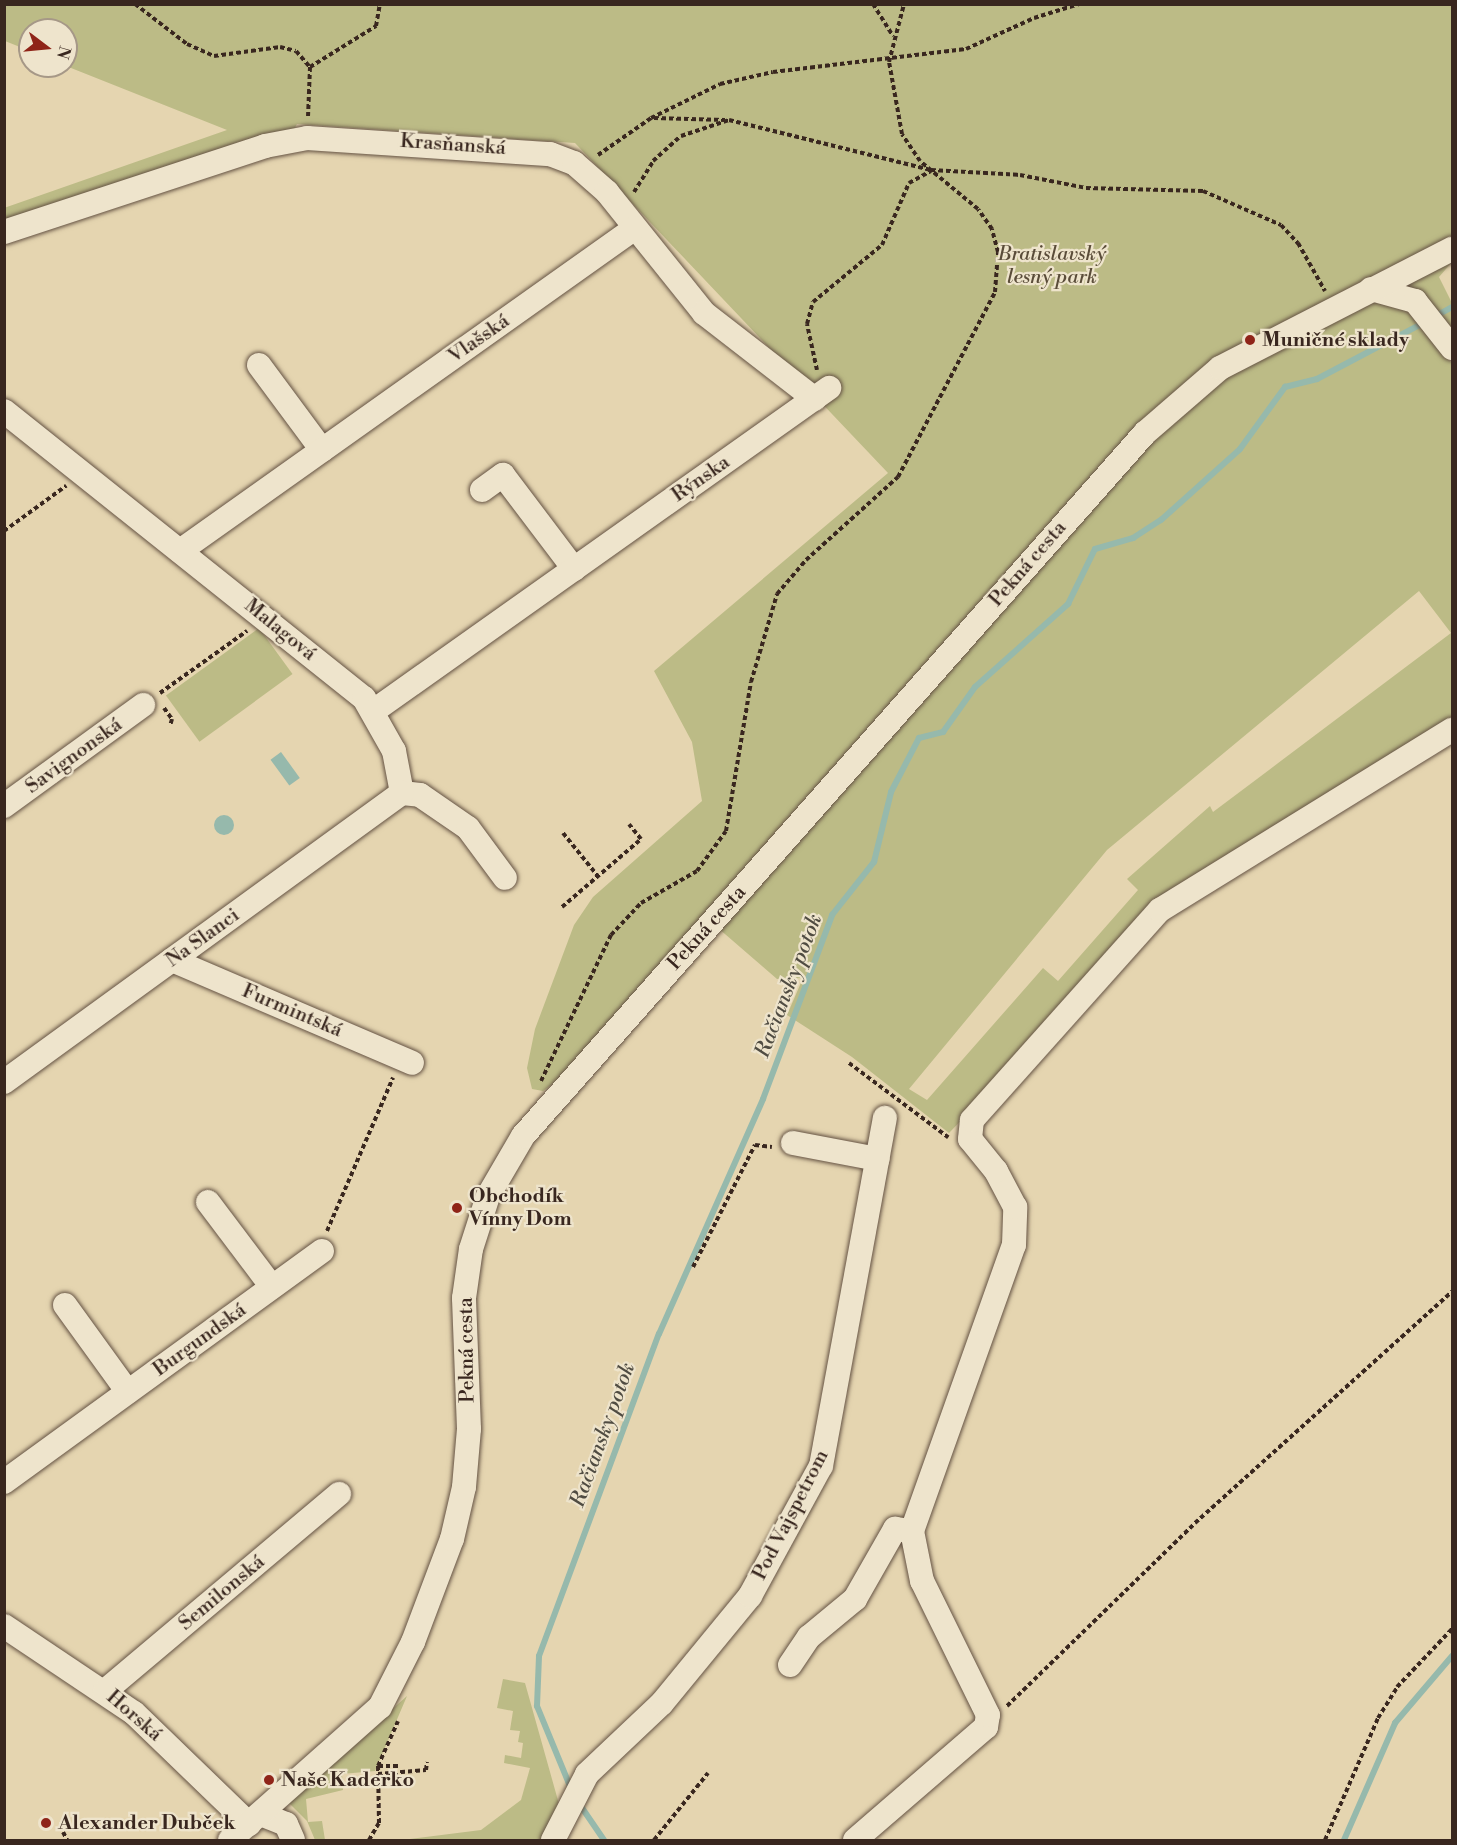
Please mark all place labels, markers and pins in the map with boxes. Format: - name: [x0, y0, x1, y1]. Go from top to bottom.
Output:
- place label: Muničné sklady: [1262, 328, 1409, 352]
- marker: Muničné sklady: [1243, 333, 1257, 347]
- place label: Obchodík Vínny Dom: [469, 1184, 572, 1231]
- marker: Obchodík Vínny Dom: [450, 1201, 464, 1215]
- place label: Naše Kaderko: [281, 1768, 414, 1792]
- marker: Naše Kaderko: [262, 1773, 276, 1787]
- place label: Alexander Dubček: [58, 1811, 236, 1835]
- marker: Alexander Dubček: [39, 1816, 53, 1830]

